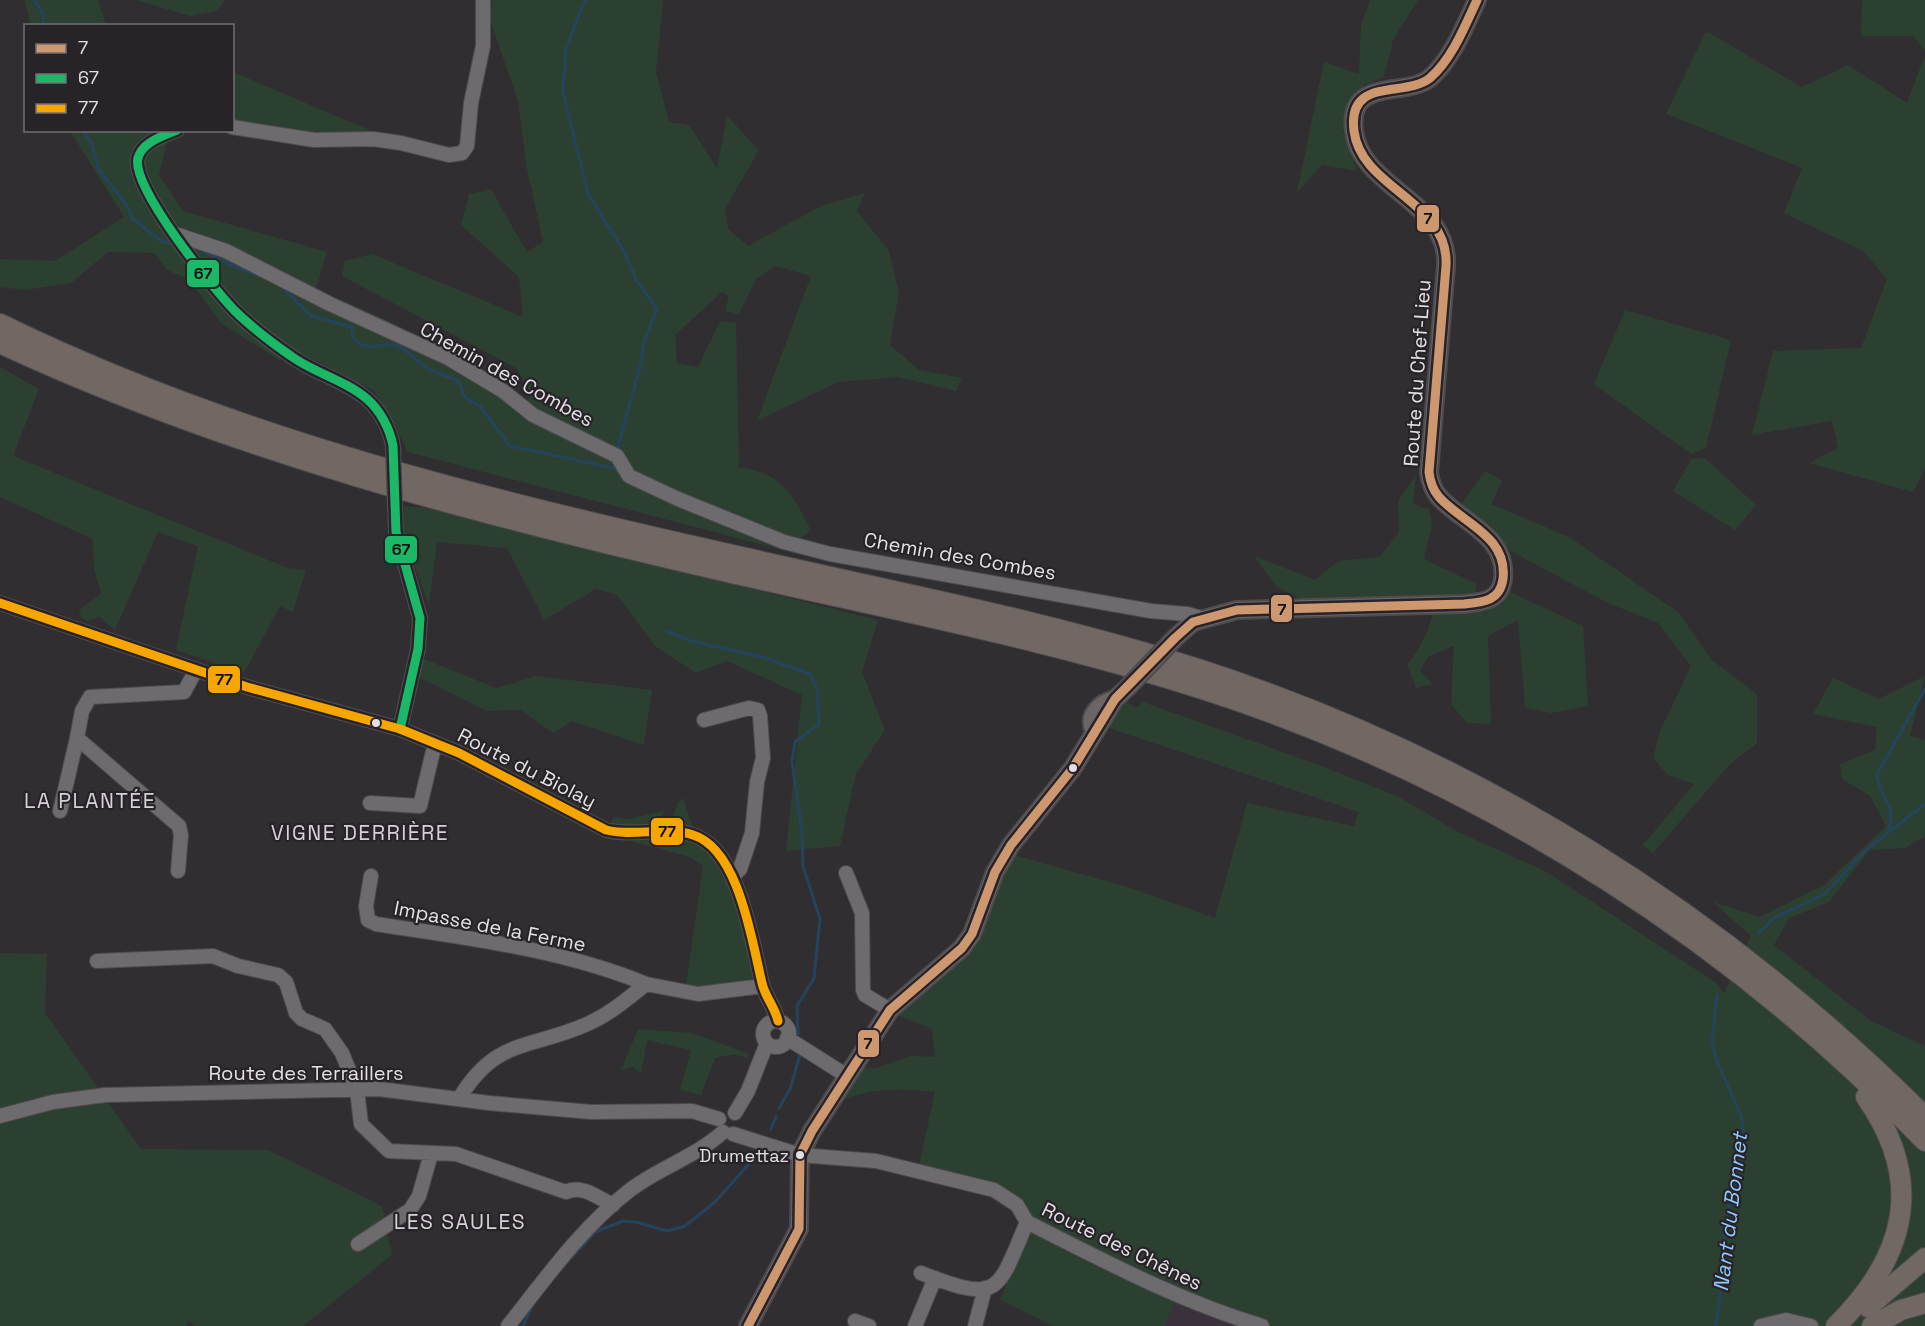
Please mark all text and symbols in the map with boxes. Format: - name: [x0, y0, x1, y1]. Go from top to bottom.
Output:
- legend: [24, 24, 234, 132]
- text: 7: [78, 36, 88, 59]
- text: 67: [78, 66, 99, 89]
- text: 77: [78, 96, 98, 119]
- line badge: 7: [1416, 204, 1440, 233]
- text: 7: [1424, 208, 1433, 229]
- line badge: 67: [186, 259, 220, 288]
- text: 67: [194, 263, 212, 284]
- street label: Route du Chef-Lieu: [1397, 279, 1437, 467]
- street label: Chemin des Combes: [416, 315, 598, 433]
- street label: Chemin des Combes: [862, 526, 1058, 586]
- line badge: 67: [384, 535, 418, 564]
- text: 67: [392, 539, 410, 560]
- line badge: 7: [1270, 594, 1293, 623]
- text: 7: [1278, 599, 1287, 620]
- line badge: 77: [207, 665, 241, 694]
- text: 77: [215, 669, 233, 690]
- unlabelled marker: [370, 717, 382, 729]
- street label: Route du Biolay: [453, 722, 601, 814]
- unlabelled marker: [1067, 762, 1079, 774]
- district label: LA PLANTÉE: [24, 787, 156, 814]
- line badge: 77: [650, 817, 684, 846]
- district label: VIGNE DERRIÈRE: [271, 819, 449, 846]
- text: 77: [658, 821, 676, 842]
- street label: Impasse de la Ferme: [392, 895, 588, 957]
- line badge: 7: [857, 1029, 880, 1058]
- text: 7: [864, 1033, 873, 1054]
- street label: Route des Terraillers: [208, 1060, 404, 1086]
- water label: Nant du Bonnet: [1707, 1129, 1753, 1293]
- place label: Drumettaz: [699, 1144, 789, 1167]
- marker: Drumettaz: [794, 1149, 806, 1161]
- street label: Route des Chênes: [1038, 1196, 1206, 1296]
- district label: LES SAULES: [394, 1208, 526, 1235]

